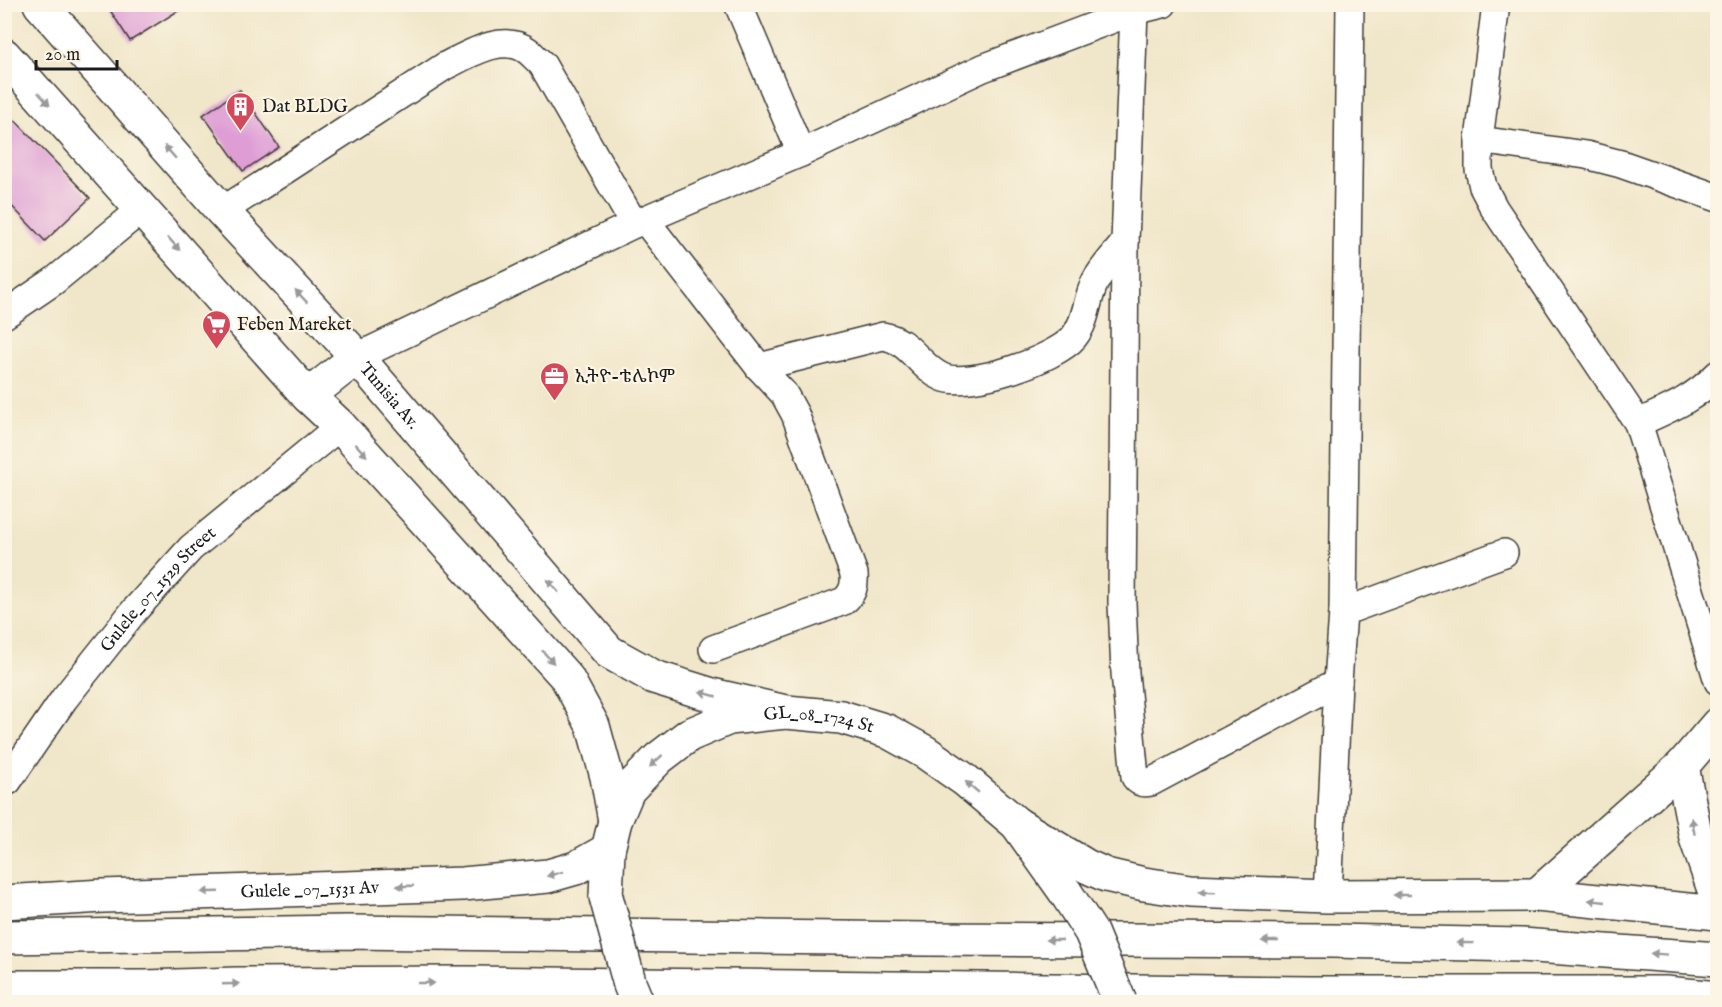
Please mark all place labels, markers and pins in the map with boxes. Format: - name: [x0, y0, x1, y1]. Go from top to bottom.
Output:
- building icon: Dat BLDG: [225, 90, 257, 132]
- place label: Dat BLDG: [262, 96, 348, 119]
- supermarket icon: Feben Mareket: [200, 308, 232, 350]
- place label: Feben Mareket: [237, 314, 352, 337]
- office icon: ኢትዮ-ቴሌኮም: [538, 360, 570, 402]
- place label: ኢትዮ-ቴሌኮም: [575, 366, 675, 389]

